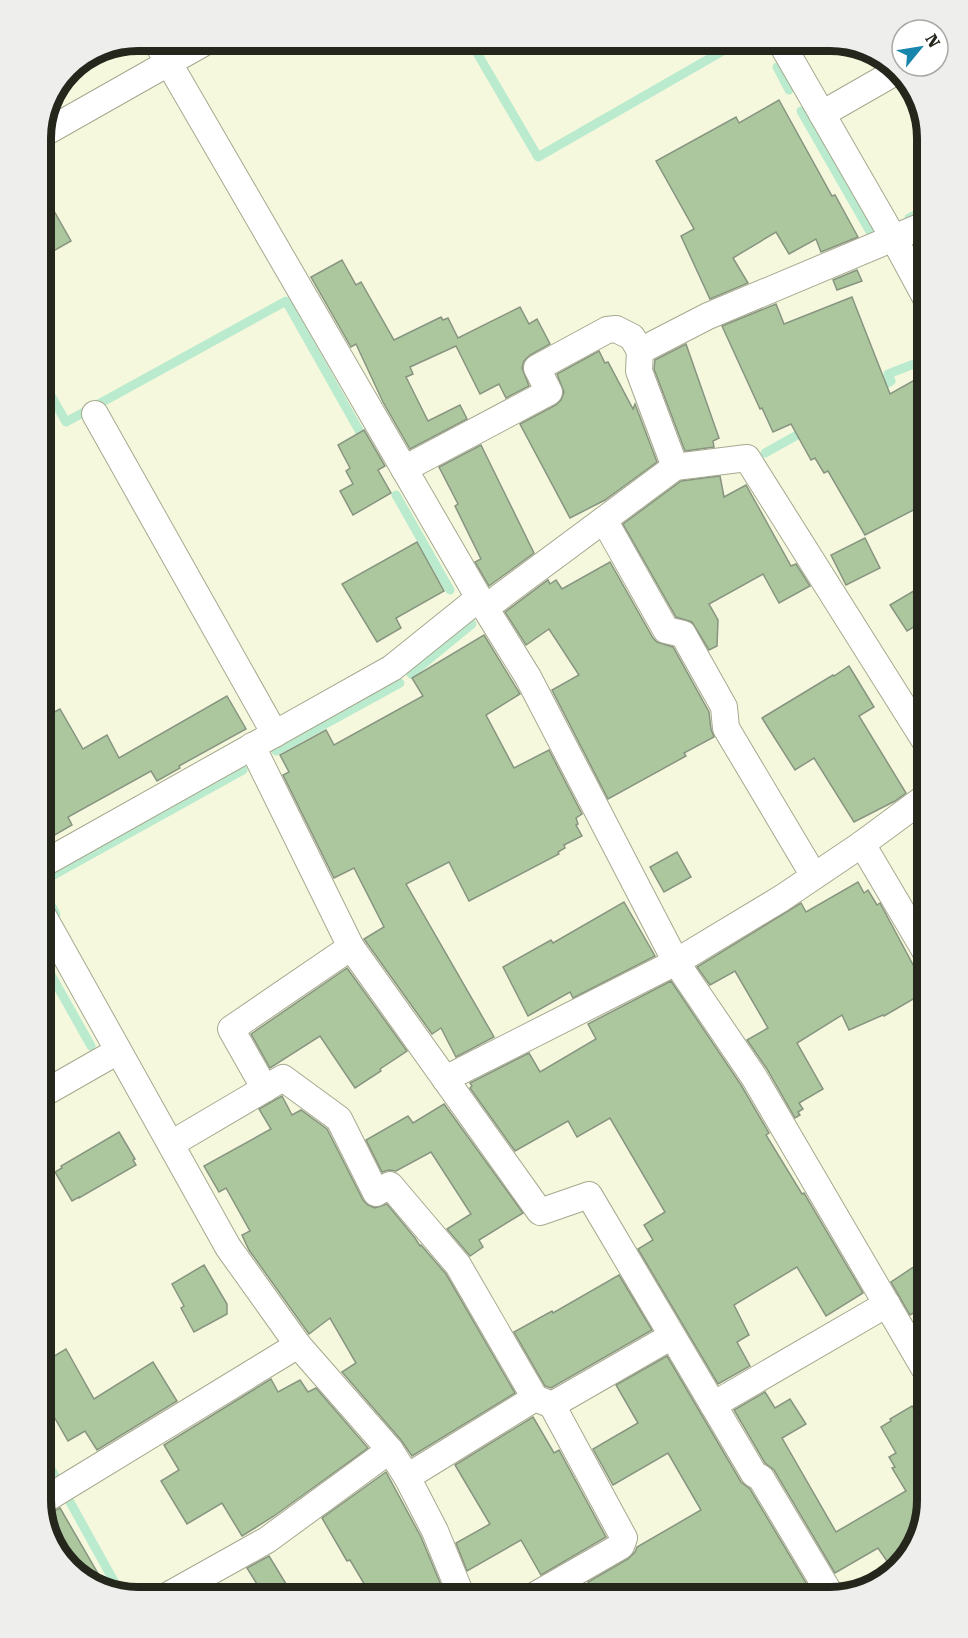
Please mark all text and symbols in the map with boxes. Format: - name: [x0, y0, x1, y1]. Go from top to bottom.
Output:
- north arrow: [890, 18, 950, 78]
- text: N: [921, 31, 944, 51]

